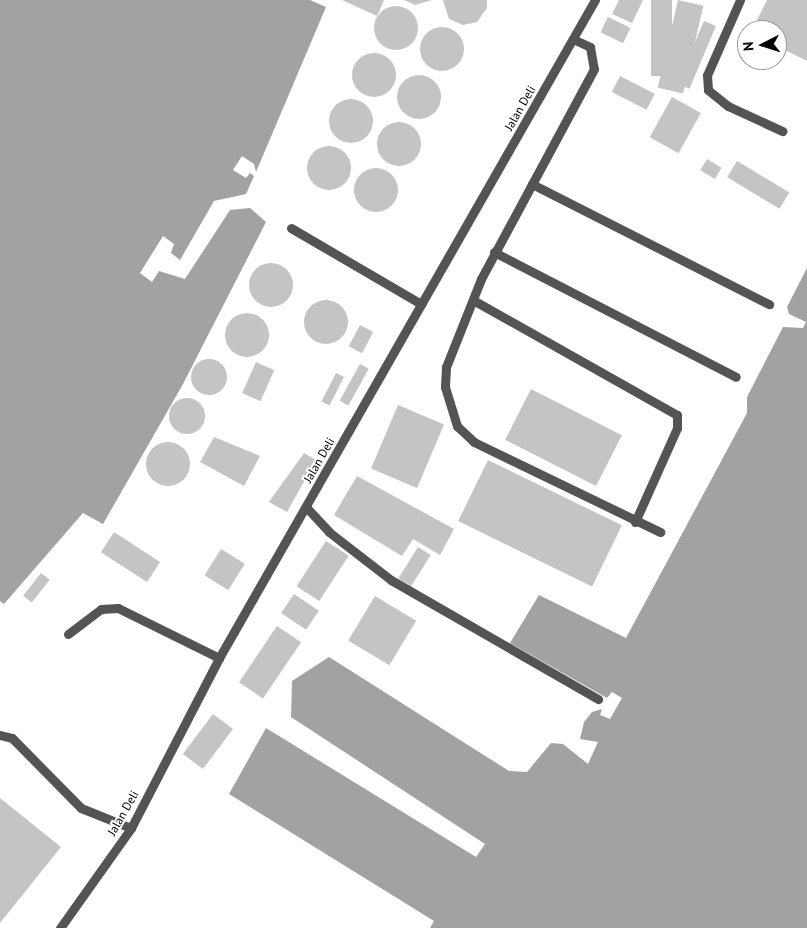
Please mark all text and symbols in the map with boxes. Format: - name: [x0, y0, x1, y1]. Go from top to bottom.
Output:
- north arrow: [737, 20, 787, 70]
- text: N: [739, 41, 757, 52]
- street label: Jalan Deli: [501, 83, 539, 133]
- street label: Jalan Deli: [300, 435, 338, 485]
- street label: Jalan Deli: [104, 788, 142, 838]

